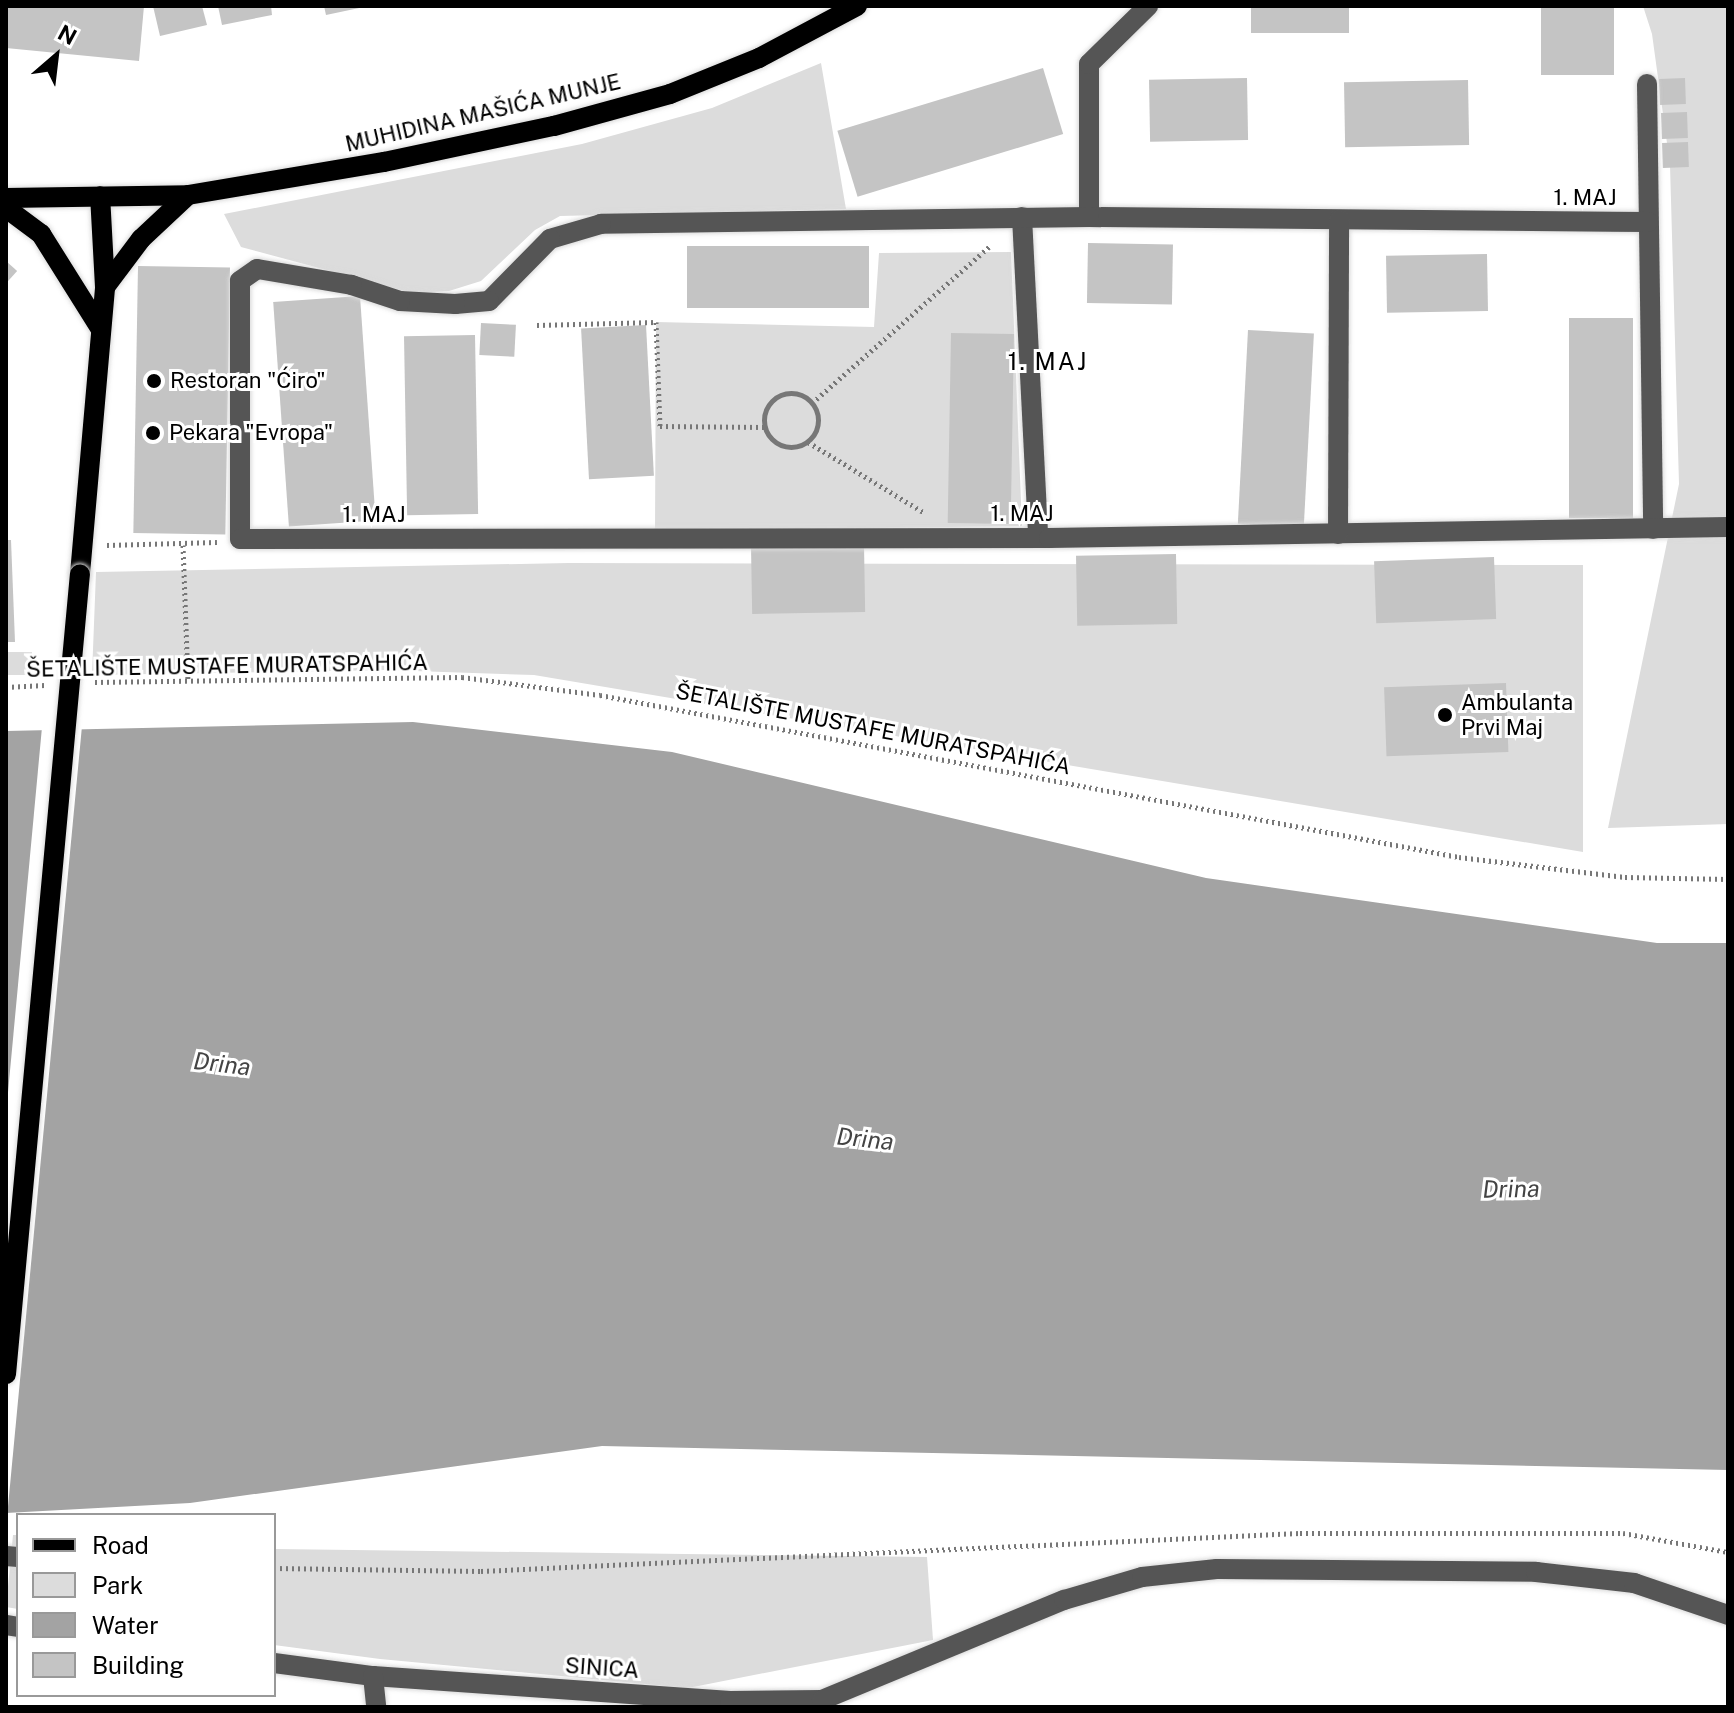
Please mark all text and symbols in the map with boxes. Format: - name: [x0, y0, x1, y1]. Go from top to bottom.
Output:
- north arrow: [16, 16, 96, 96]
- text: N: [54, 19, 81, 50]
- street label: MUHIDINA MAŠIĆA MUNJE: [343, 68, 623, 158]
- street label: 1. MAJ: [1553, 185, 1617, 211]
- district label: 1. MAJ: [1008, 348, 1088, 376]
- place label: Restoran "Ćiro": [170, 368, 326, 394]
- marker: Restoran "Ćiro": [145, 372, 163, 390]
- place label: Pekara "Evropa": [169, 420, 333, 446]
- marker: Pekara "Evropa": [144, 424, 162, 442]
- street label: 1. MAJ: [990, 501, 1054, 527]
- street label: 1. MAJ: [342, 502, 406, 528]
- street label: ŠETALIŠTE MUSTAFE MURATSPAHIĆA: [26, 649, 428, 683]
- street label: ŠETALIŠTE MUSTAFE MURATSPAHIĆA: [673, 678, 1073, 780]
- place label: Ambulanta Prvi Maj: [1461, 689, 1573, 740]
- marker: Ambulanta Prvi Maj: [1436, 706, 1454, 724]
- water label: Drina: [192, 1046, 252, 1082]
- water label: Drina: [835, 1122, 895, 1156]
- water label: Drina: [1482, 1174, 1540, 1204]
- legend: [16, 1513, 276, 1697]
- text: Road: [92, 1531, 149, 1559]
- text: Park: [92, 1571, 143, 1599]
- text: Water: [92, 1611, 159, 1639]
- text: Building: [92, 1651, 184, 1679]
- street label: SINICA: [564, 1652, 640, 1684]

